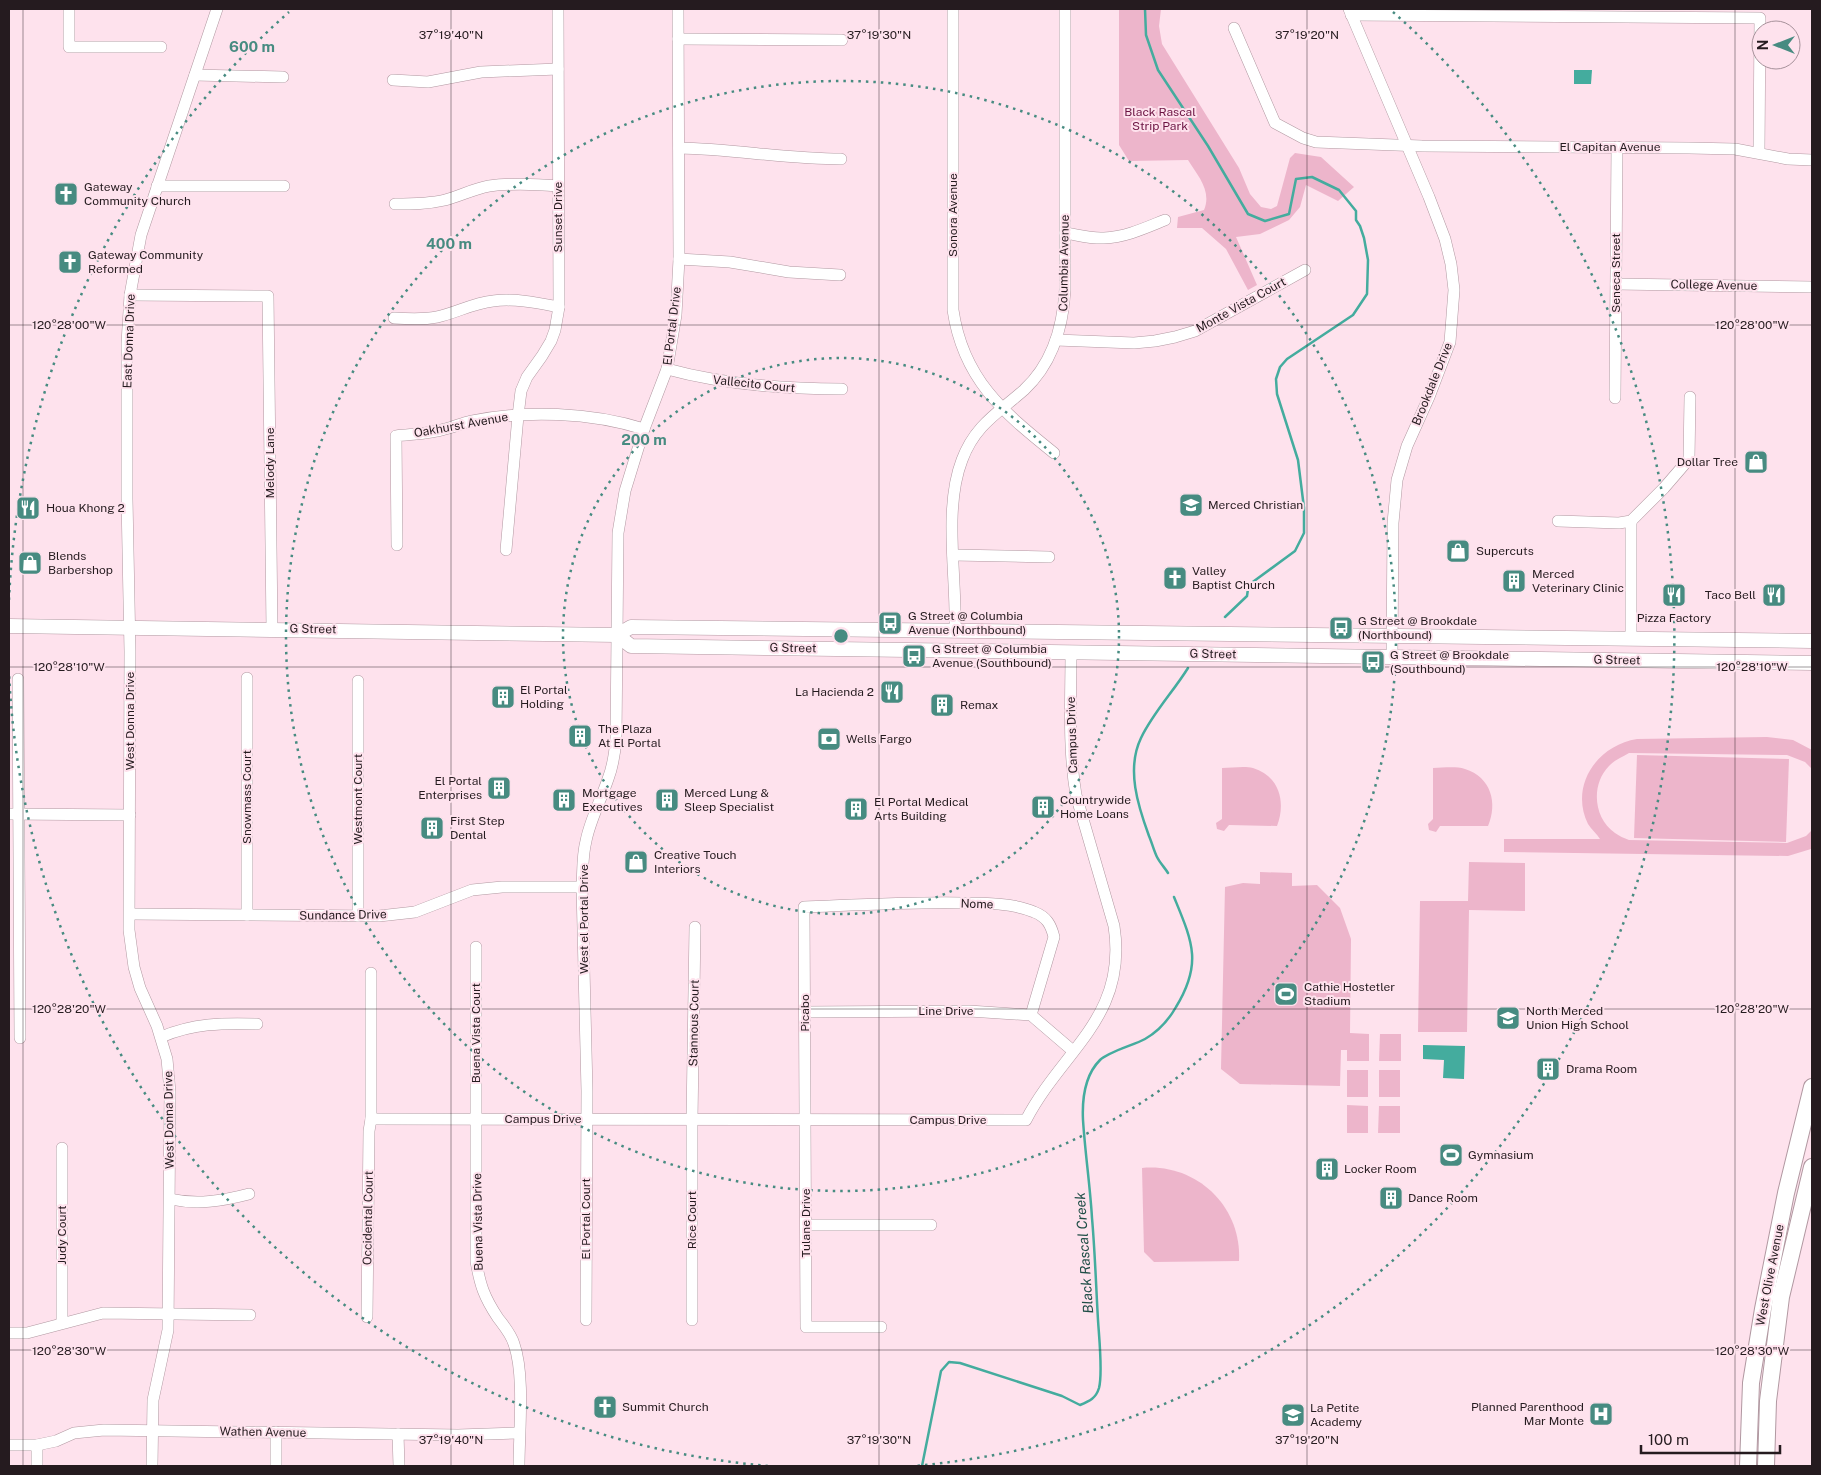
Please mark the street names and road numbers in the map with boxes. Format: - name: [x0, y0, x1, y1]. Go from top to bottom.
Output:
- street label: El Capitan Avenue: [1559, 140, 1661, 154]
- street label: Sonora Avenue: [946, 173, 960, 257]
- street label: Sunset Drive: [551, 181, 565, 252]
- street label: Columbia Avenue: [1056, 214, 1072, 312]
- street label: Seneca Street: [1609, 233, 1623, 313]
- street label: Monte Vista Court: [1194, 274, 1289, 335]
- street label: College Avenue: [1671, 277, 1758, 293]
- street label: El Portal Drive: [660, 286, 684, 366]
- street label: East Donna Drive: [120, 293, 138, 389]
- street label: Brookdale Drive: [1409, 340, 1455, 427]
- street label: Vallecito Court: [712, 373, 796, 395]
- street label: Oakhurst Avenue: [413, 410, 509, 440]
- street label: Melody Lane: [263, 427, 277, 499]
- street label: G Street: [289, 622, 337, 636]
- street label: G Street: [769, 641, 817, 655]
- street label: G Street: [1189, 647, 1237, 661]
- street label: G Street: [1593, 653, 1641, 667]
- street label: West Donna Drive: [123, 672, 137, 770]
- street label: Campus Drive: [1064, 696, 1080, 774]
- street label: Snowmass Court: [240, 750, 254, 844]
- street label: Westmont Court: [351, 753, 365, 844]
- street label: West el Portal Drive: [577, 864, 591, 974]
- street label: Nome: [960, 896, 994, 912]
- street label: Sundance Drive: [299, 907, 387, 923]
- street label: Stannous Court: [686, 979, 702, 1067]
- street label: Buena Vista Court: [469, 982, 483, 1083]
- street label: Picabo: [798, 994, 812, 1032]
- street label: Line Drive: [918, 1004, 974, 1018]
- street label: West Donna Drive: [161, 1071, 177, 1169]
- street label: Campus Drive: [505, 1112, 582, 1126]
- street label: Campus Drive: [910, 1113, 987, 1127]
- street label: Occidental Court: [360, 1170, 376, 1265]
- street label: Buena Vista Drive: [470, 1173, 486, 1271]
- street label: El Portal Court: [579, 1178, 593, 1260]
- street label: Tulane Drive: [799, 1188, 813, 1257]
- street label: Rice Court: [685, 1190, 699, 1249]
- street label: Judy Court: [55, 1205, 69, 1265]
- street label: West Olive Avenue: [1753, 1223, 1787, 1327]
- street label: Wathen Avenue: [220, 1424, 307, 1440]

